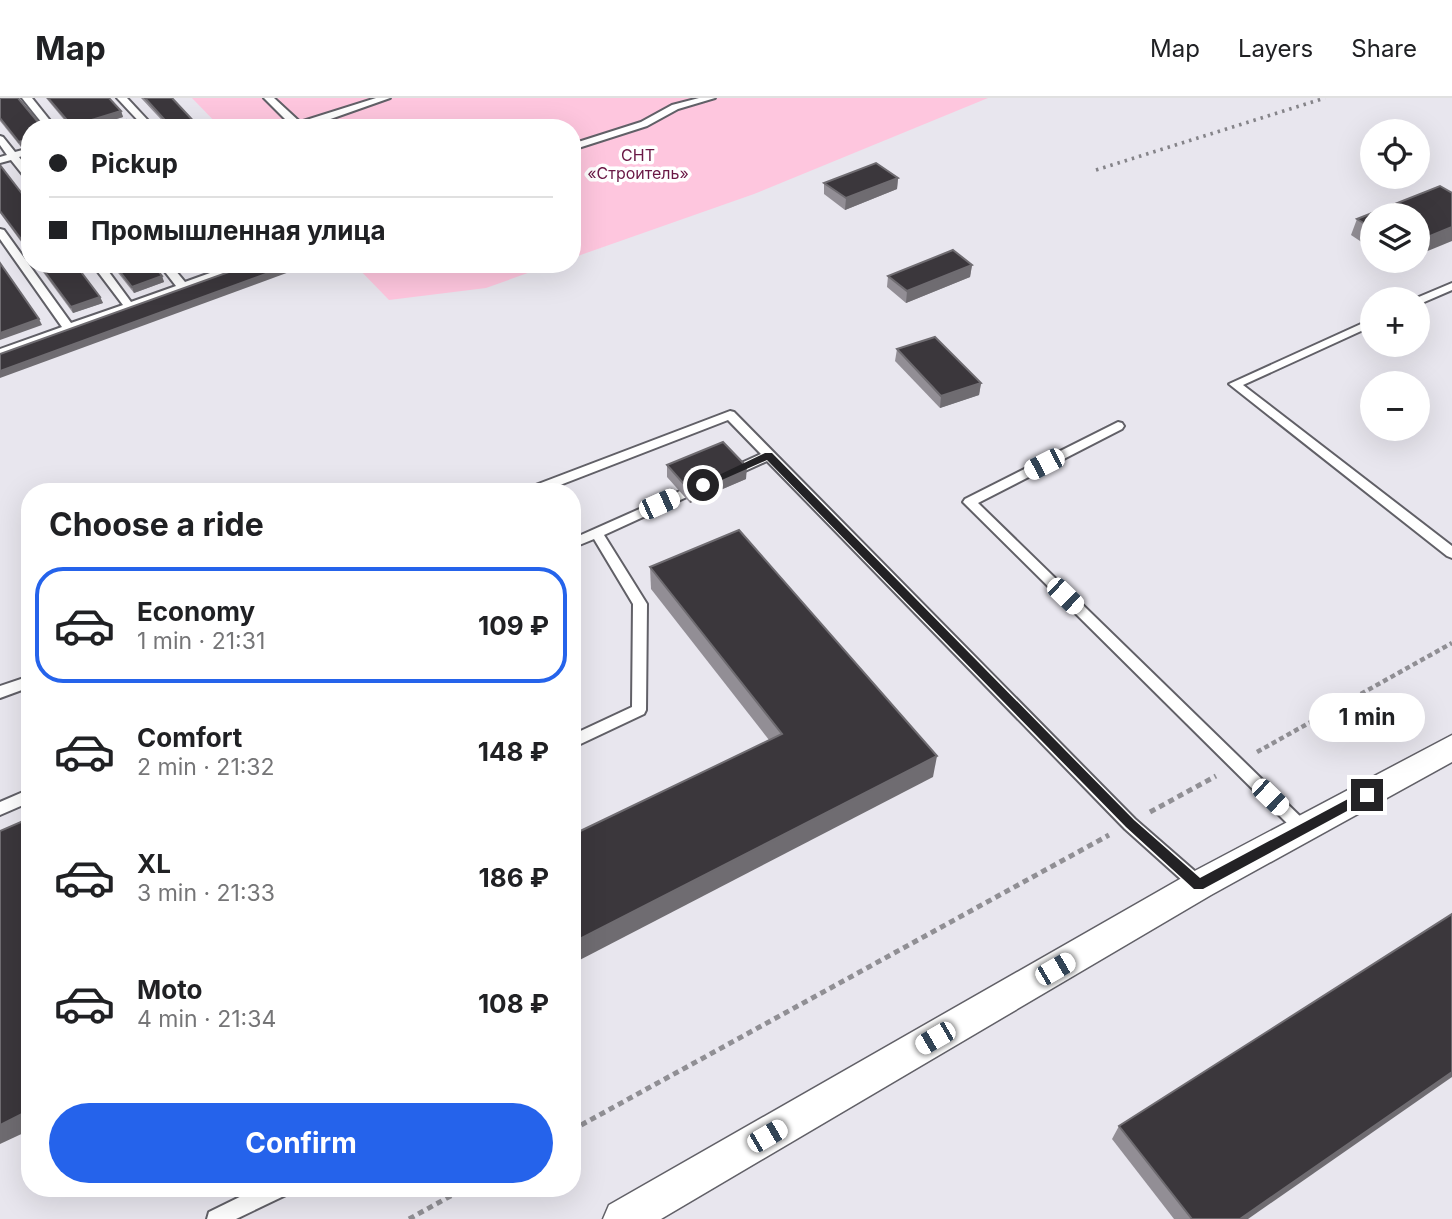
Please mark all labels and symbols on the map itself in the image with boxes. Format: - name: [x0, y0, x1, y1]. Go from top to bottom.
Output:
- park label: СНТ «Строитель»: [587, 145, 689, 183]
- car: [1021, 445, 1068, 483]
- route start: [687, 469, 719, 501]
- car: [636, 486, 683, 522]
- car: [1043, 574, 1088, 618]
- callout: 1 min: [1309, 694, 1425, 742]
- car: [1248, 775, 1293, 819]
- route end: [1351, 779, 1383, 811]
- car: [1032, 949, 1079, 989]
- car: [912, 1018, 959, 1058]
- car: [744, 1116, 791, 1156]

